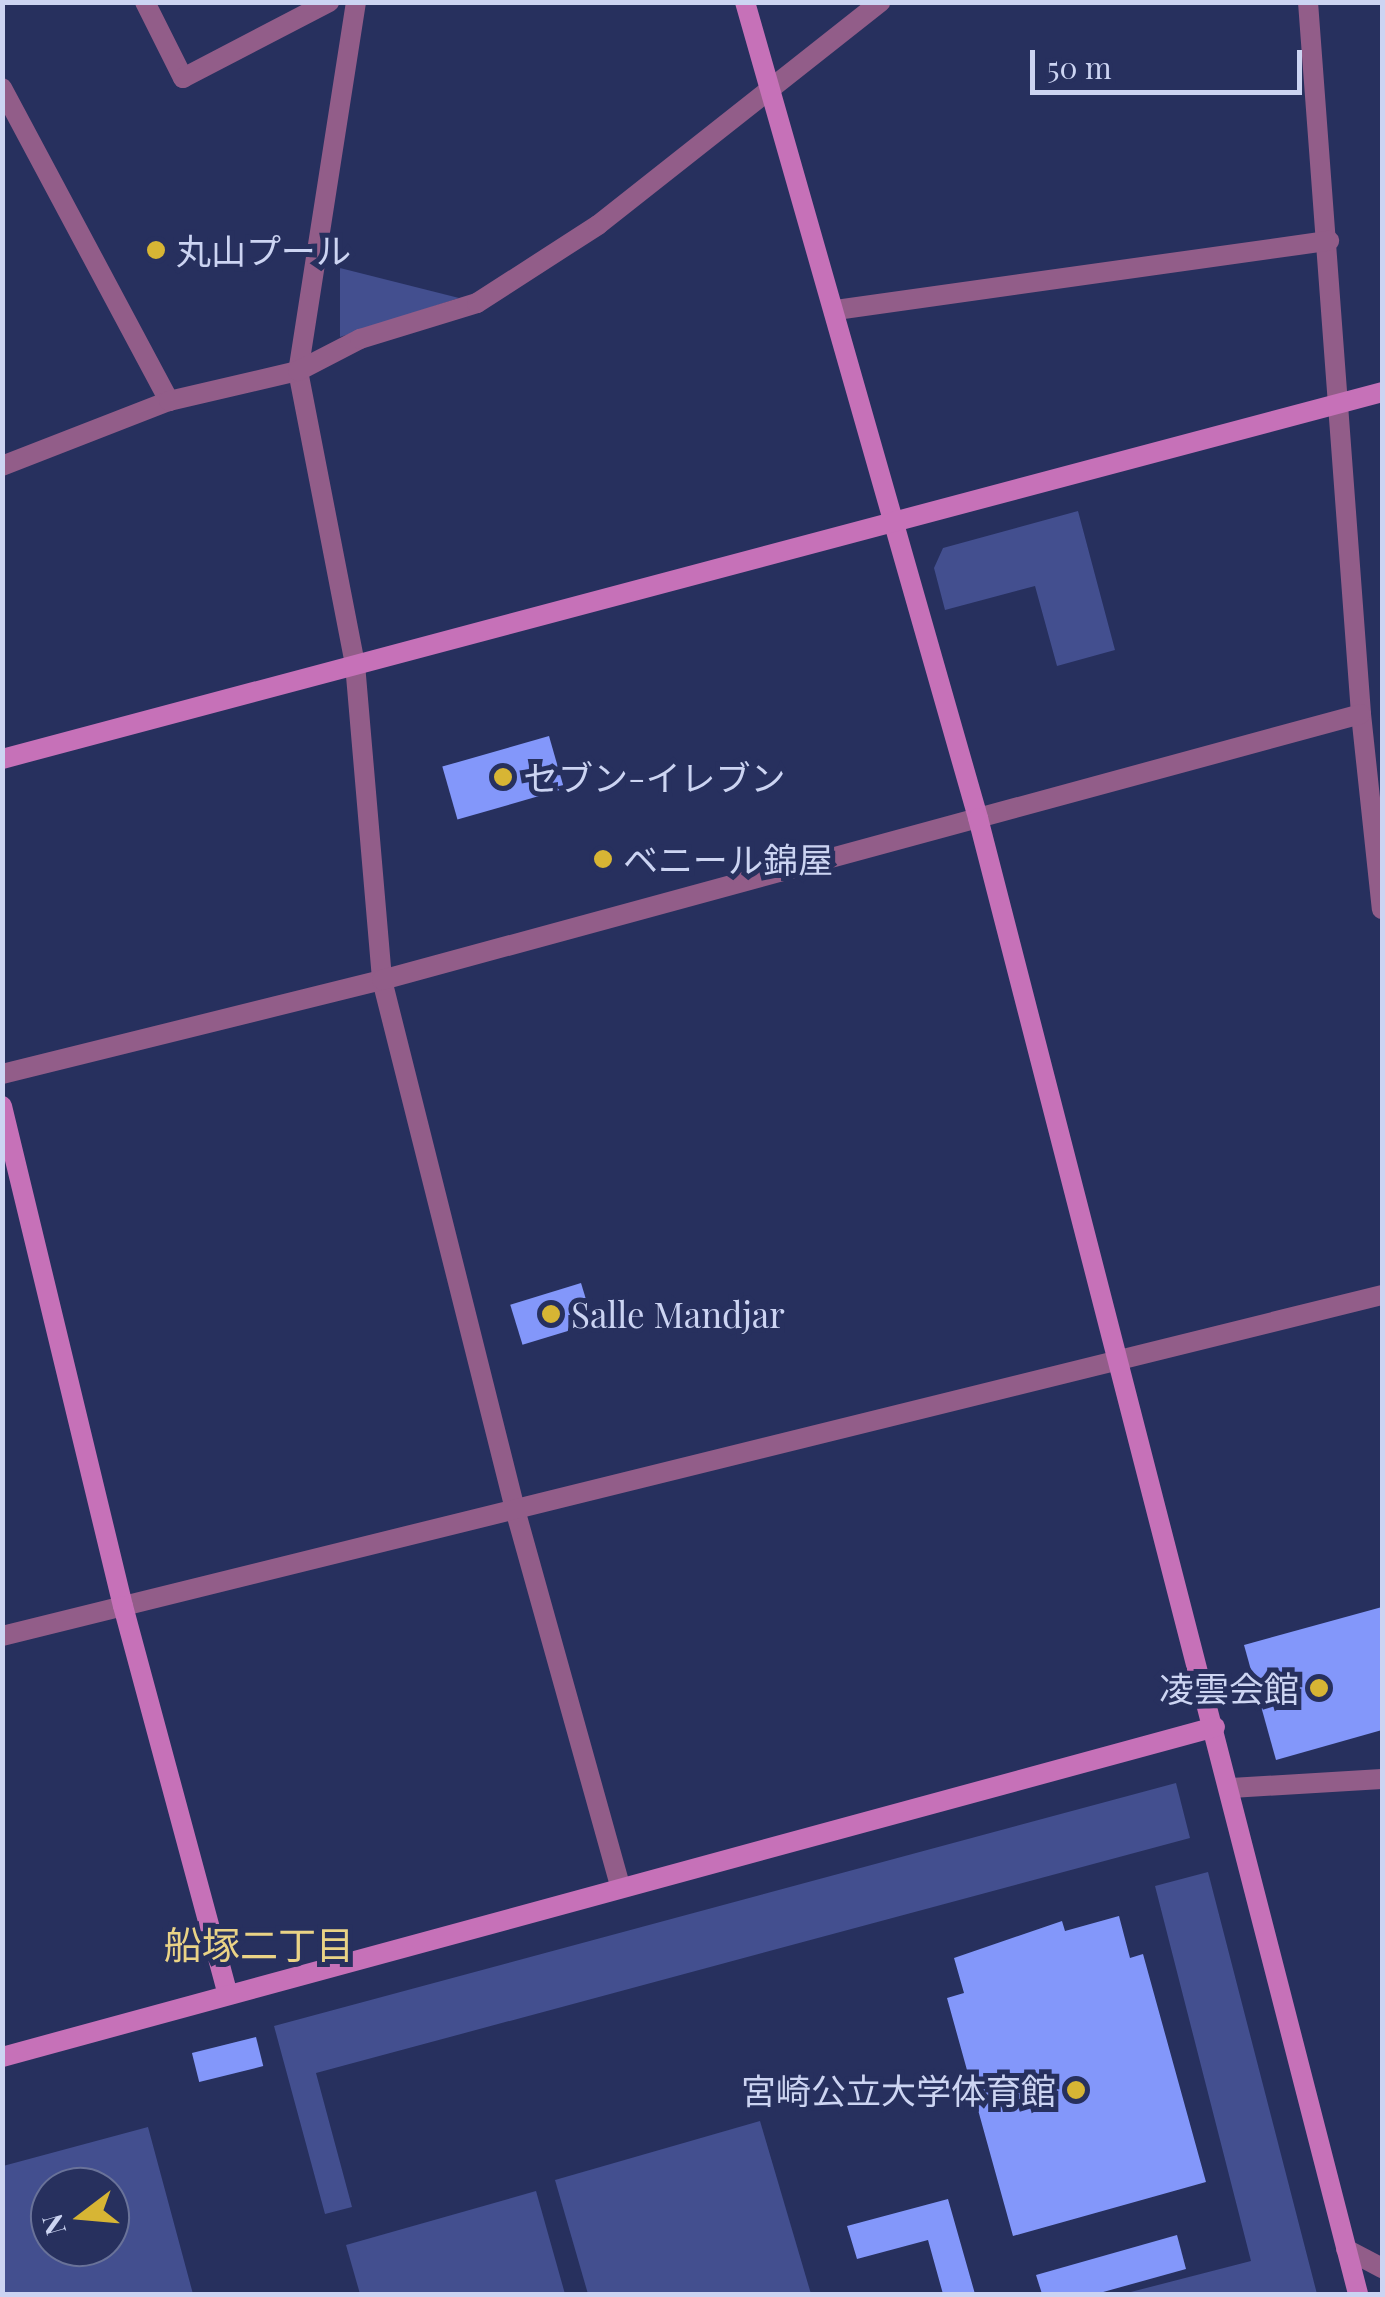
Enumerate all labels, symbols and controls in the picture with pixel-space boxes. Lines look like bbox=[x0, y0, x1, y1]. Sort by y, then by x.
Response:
scale bar bbox=[1035, 30, 1308, 92]
text: 50 m bbox=[1047, 47, 1112, 87]
place label: 丸山プール bbox=[176, 229, 351, 271]
marker: 丸山プール bbox=[145, 239, 167, 261]
place label: セブン-イレブン bbox=[523, 756, 785, 798]
marker: セブン-イレブン bbox=[492, 766, 514, 788]
place label: ベニール錦屋 bbox=[623, 838, 833, 880]
marker: ベニール錦屋 bbox=[592, 848, 614, 870]
place label: Salle Mandjar bbox=[571, 1293, 785, 1335]
marker: Salle Mandjar bbox=[540, 1303, 562, 1325]
place label: 凌雲会館 bbox=[1159, 1667, 1299, 1709]
marker: 凌雲会館 bbox=[1308, 1677, 1330, 1699]
district label: 船塚二丁目 bbox=[164, 1921, 354, 1967]
place label: 宮崎公立大学体育館 bbox=[741, 2069, 1056, 2111]
marker: 宮崎公立大学体育館 bbox=[1065, 2079, 1087, 2101]
north arrow bbox=[30, 2167, 130, 2267]
text: N bbox=[32, 2210, 73, 2240]

